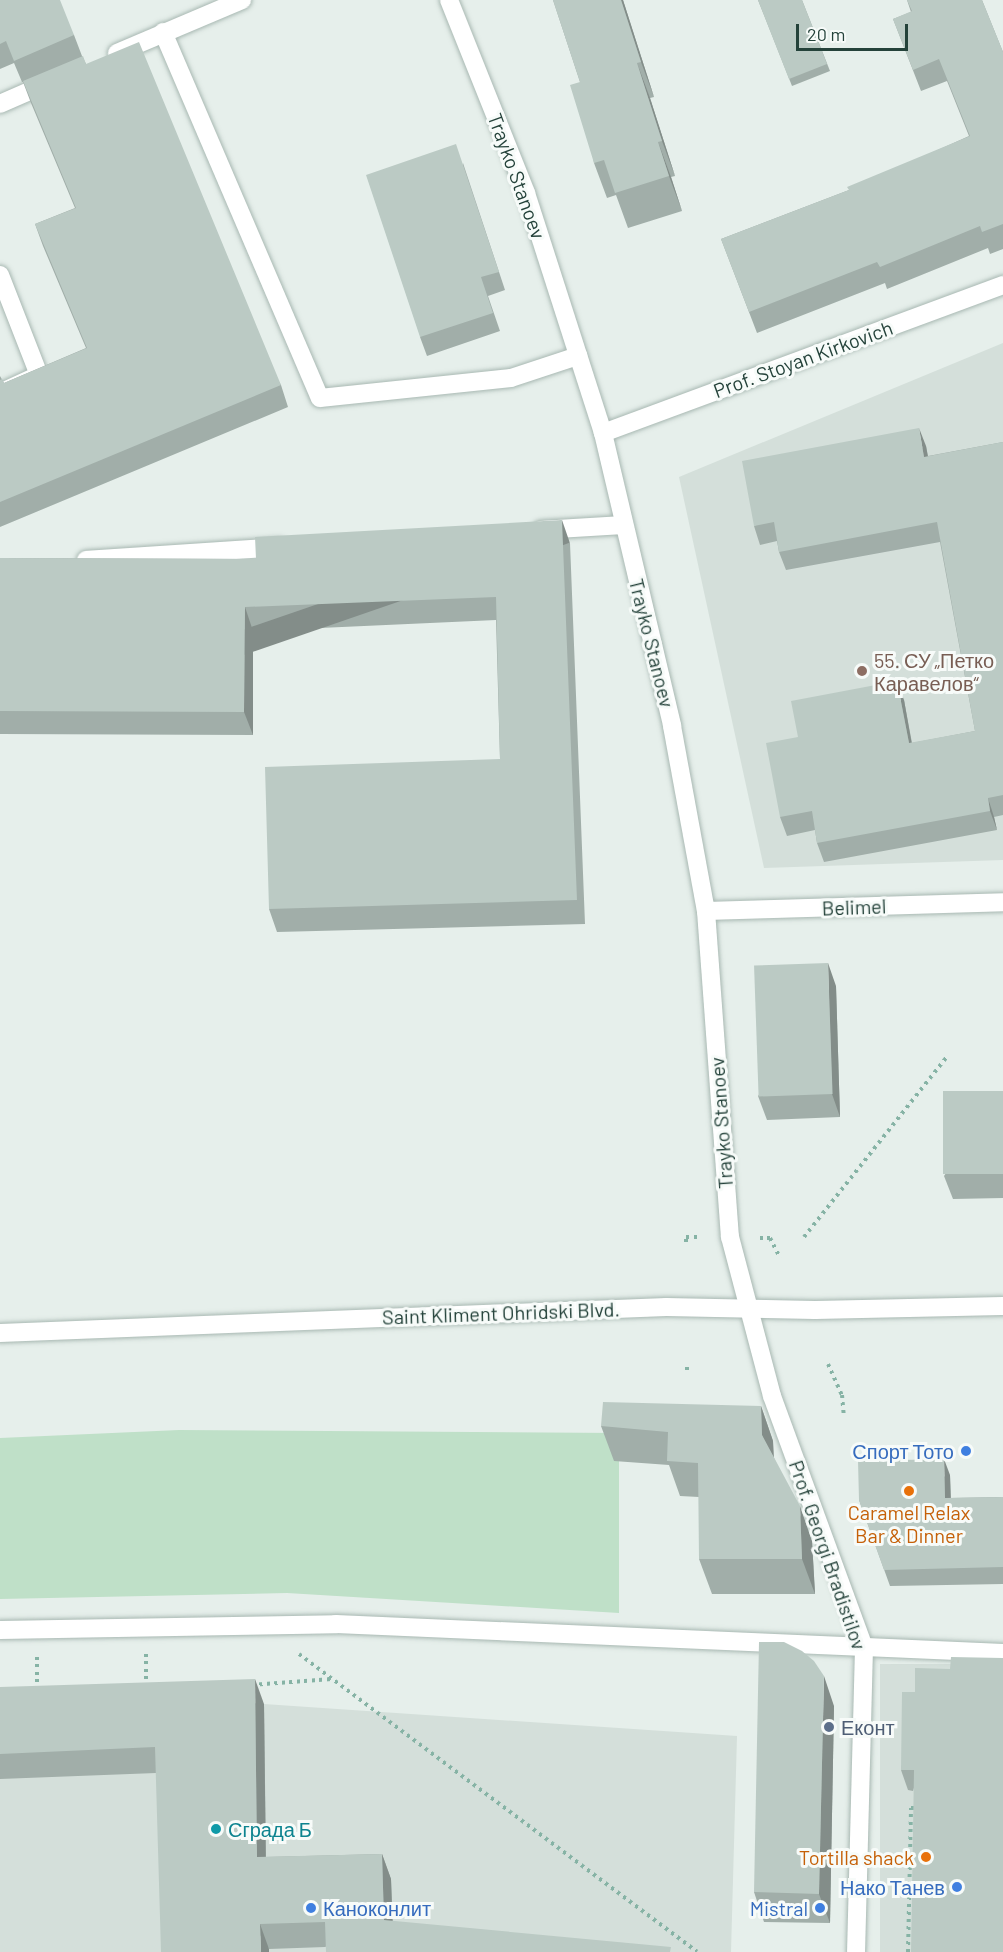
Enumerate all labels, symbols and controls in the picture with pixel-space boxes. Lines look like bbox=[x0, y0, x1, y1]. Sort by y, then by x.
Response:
scale bar bbox=[799, 12, 912, 50]
text: 20 m bbox=[807, 23, 845, 45]
street label: Trayko Stanoev bbox=[483, 110, 551, 242]
street label: Prof. Stoyan Kirkovich bbox=[710, 315, 896, 403]
street label: Trayko Stanoev bbox=[624, 576, 680, 710]
place label: 55. СУ „Петко Каравелов“ bbox=[874, 648, 994, 695]
marker: 55. СУ „Петко Каравелов“ bbox=[855, 664, 869, 678]
street label: Belimel bbox=[821, 894, 887, 920]
street label: Trayko Stanoev bbox=[704, 1056, 738, 1190]
street label: Saint Kliment Ohridski Blvd. bbox=[382, 1297, 620, 1329]
place label: Спорт Тото bbox=[852, 1439, 954, 1463]
marker: Спорт Тото bbox=[959, 1444, 973, 1458]
street label: Prof. Georgi Bradistilov bbox=[784, 1457, 872, 1653]
marker: Caramel Relax Bar & Dinner bbox=[902, 1484, 916, 1498]
place label: Caramel Relax Bar & Dinner bbox=[848, 1500, 970, 1547]
place label: Еконт bbox=[841, 1715, 895, 1739]
marker: Еконт bbox=[822, 1720, 836, 1734]
place label: Сграда Б bbox=[228, 1817, 312, 1841]
marker: Сграда Б bbox=[209, 1822, 223, 1836]
place label: Tortilla shack bbox=[799, 1845, 914, 1869]
marker: Tortilla shack bbox=[919, 1850, 933, 1864]
place label: Нако Танев bbox=[840, 1875, 945, 1899]
marker: Нако Танев bbox=[950, 1880, 964, 1894]
place label: Каноконлит bbox=[323, 1896, 431, 1920]
place label: Mistral bbox=[750, 1896, 808, 1920]
marker: Каноконлит bbox=[304, 1901, 318, 1915]
marker: Mistral bbox=[813, 1901, 827, 1915]

